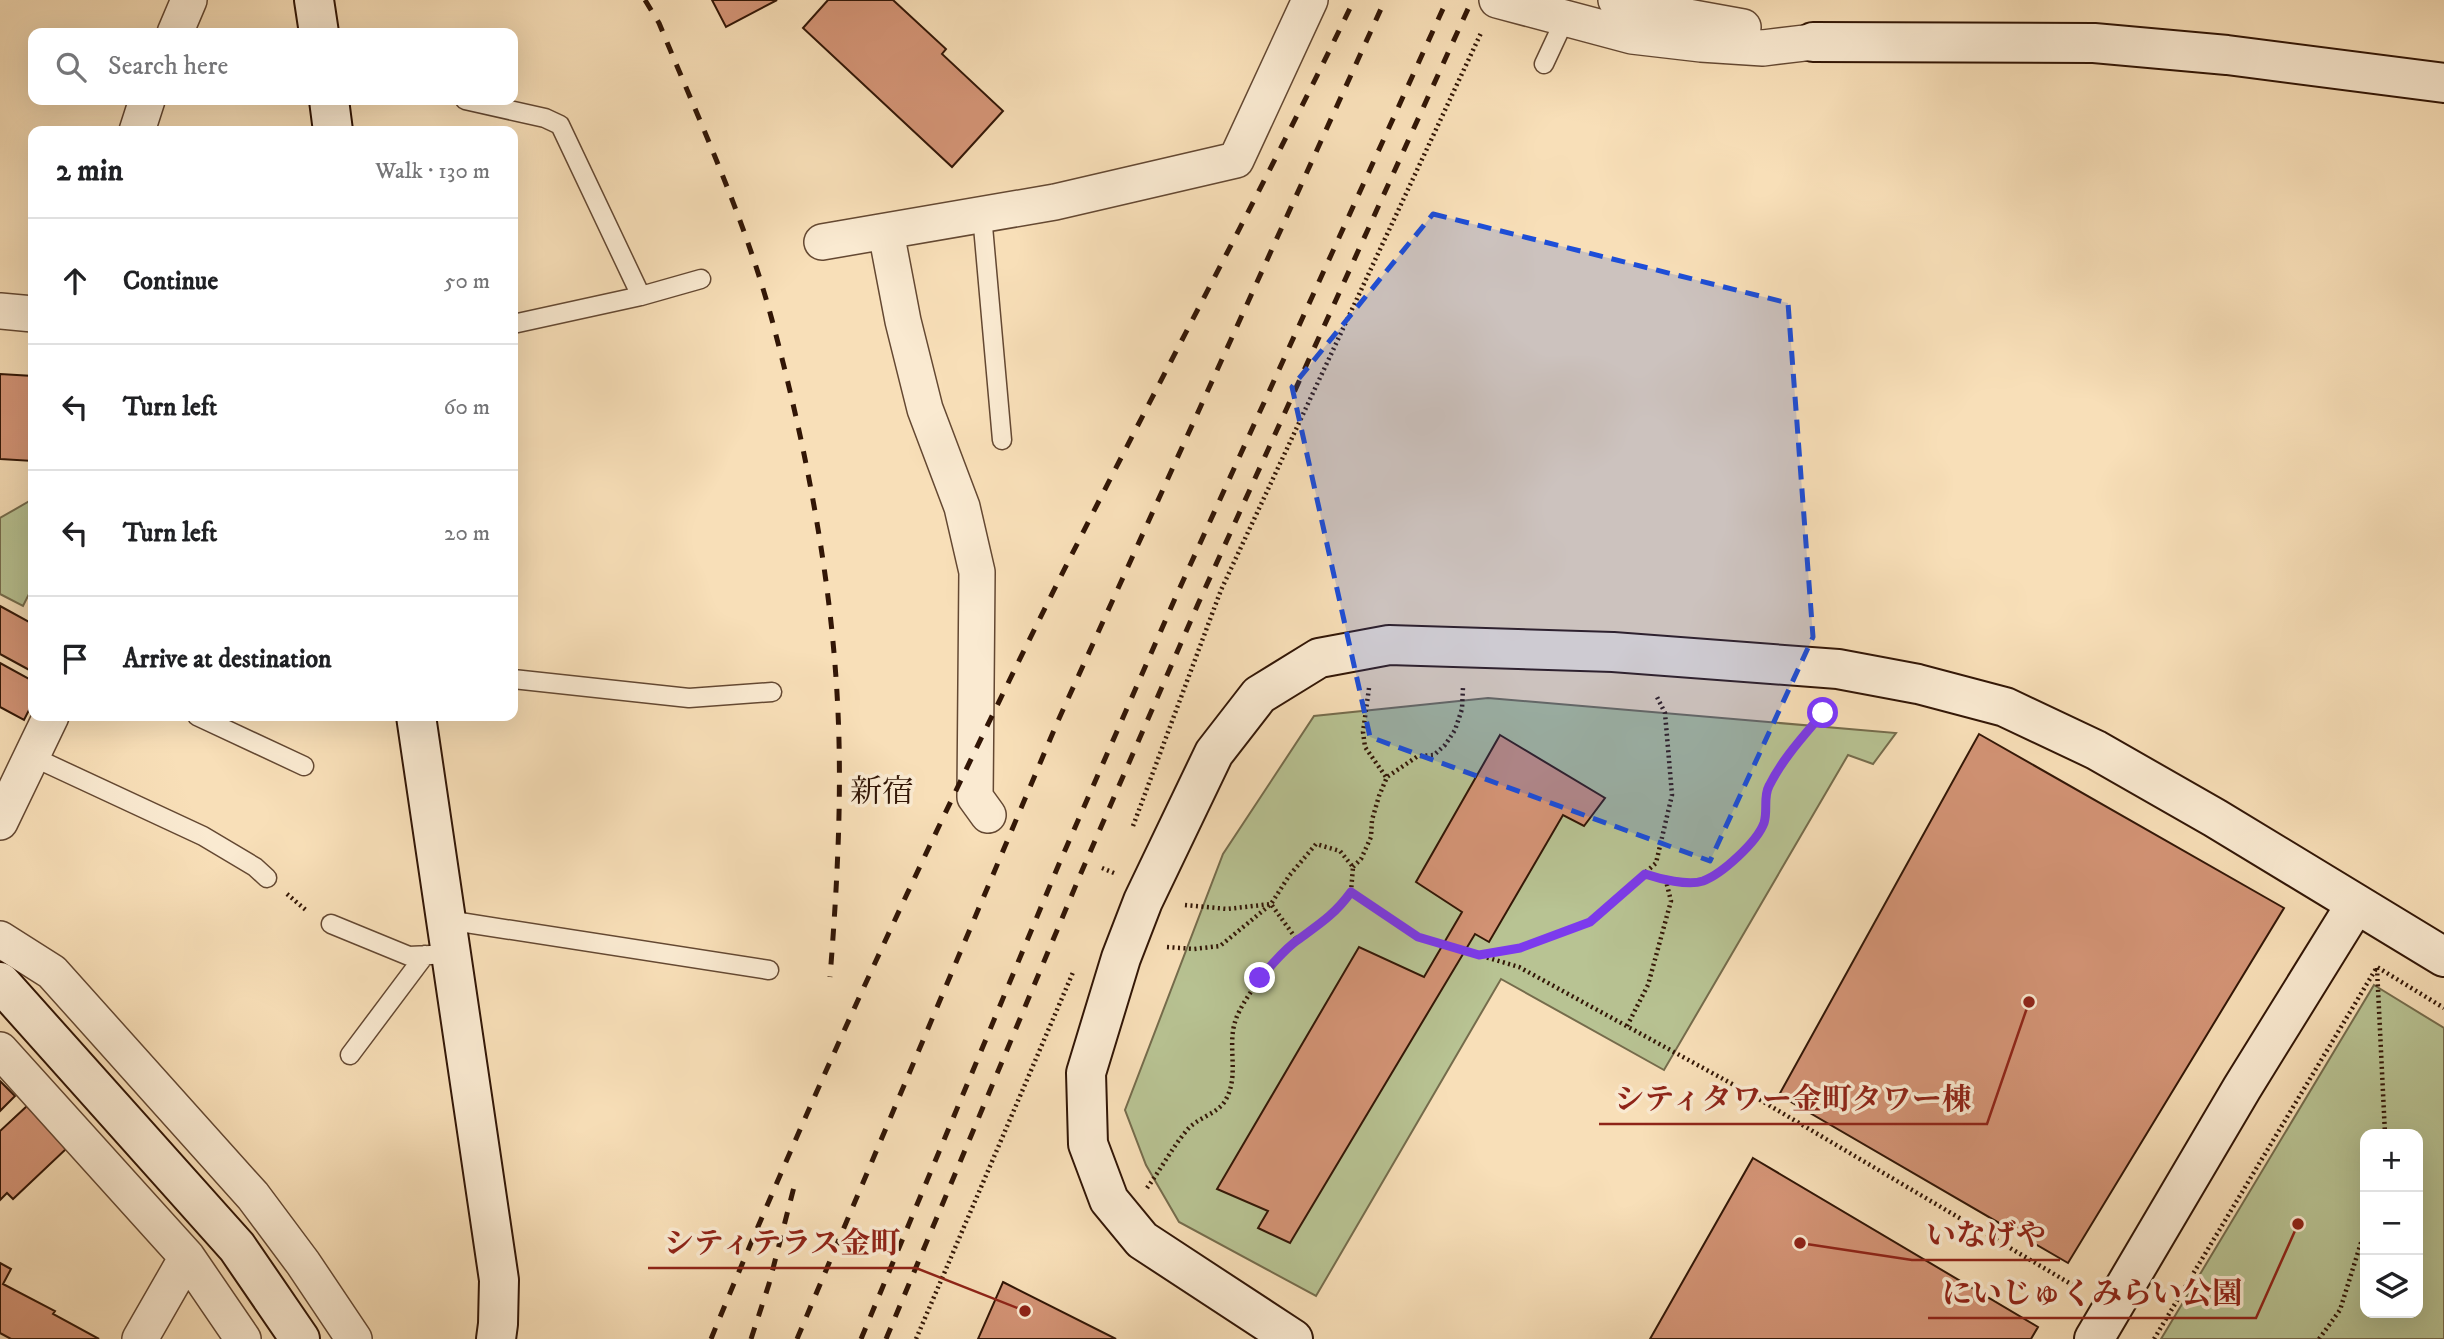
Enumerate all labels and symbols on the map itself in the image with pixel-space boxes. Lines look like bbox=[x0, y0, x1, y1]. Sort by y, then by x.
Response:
route start bbox=[1807, 697, 1838, 728]
district label: 新宿 bbox=[850, 773, 914, 813]
route end bbox=[1244, 962, 1275, 993]
callout: シティタワー金町タワー棟 bbox=[1599, 1073, 1987, 1124]
text: シティタワー金町タワー棟 bbox=[1614, 1082, 1972, 1119]
callout: いなげや bbox=[1912, 1209, 2060, 1260]
callout: シティテラス金町 bbox=[648, 1217, 916, 1268]
text: いなげや bbox=[1926, 1218, 2046, 1255]
text: シティテラス金町 bbox=[664, 1226, 900, 1263]
callout: にいじゅくみらい公園 bbox=[1928, 1267, 2256, 1318]
text: にいじゅくみらい公園 bbox=[1942, 1276, 2242, 1313]

